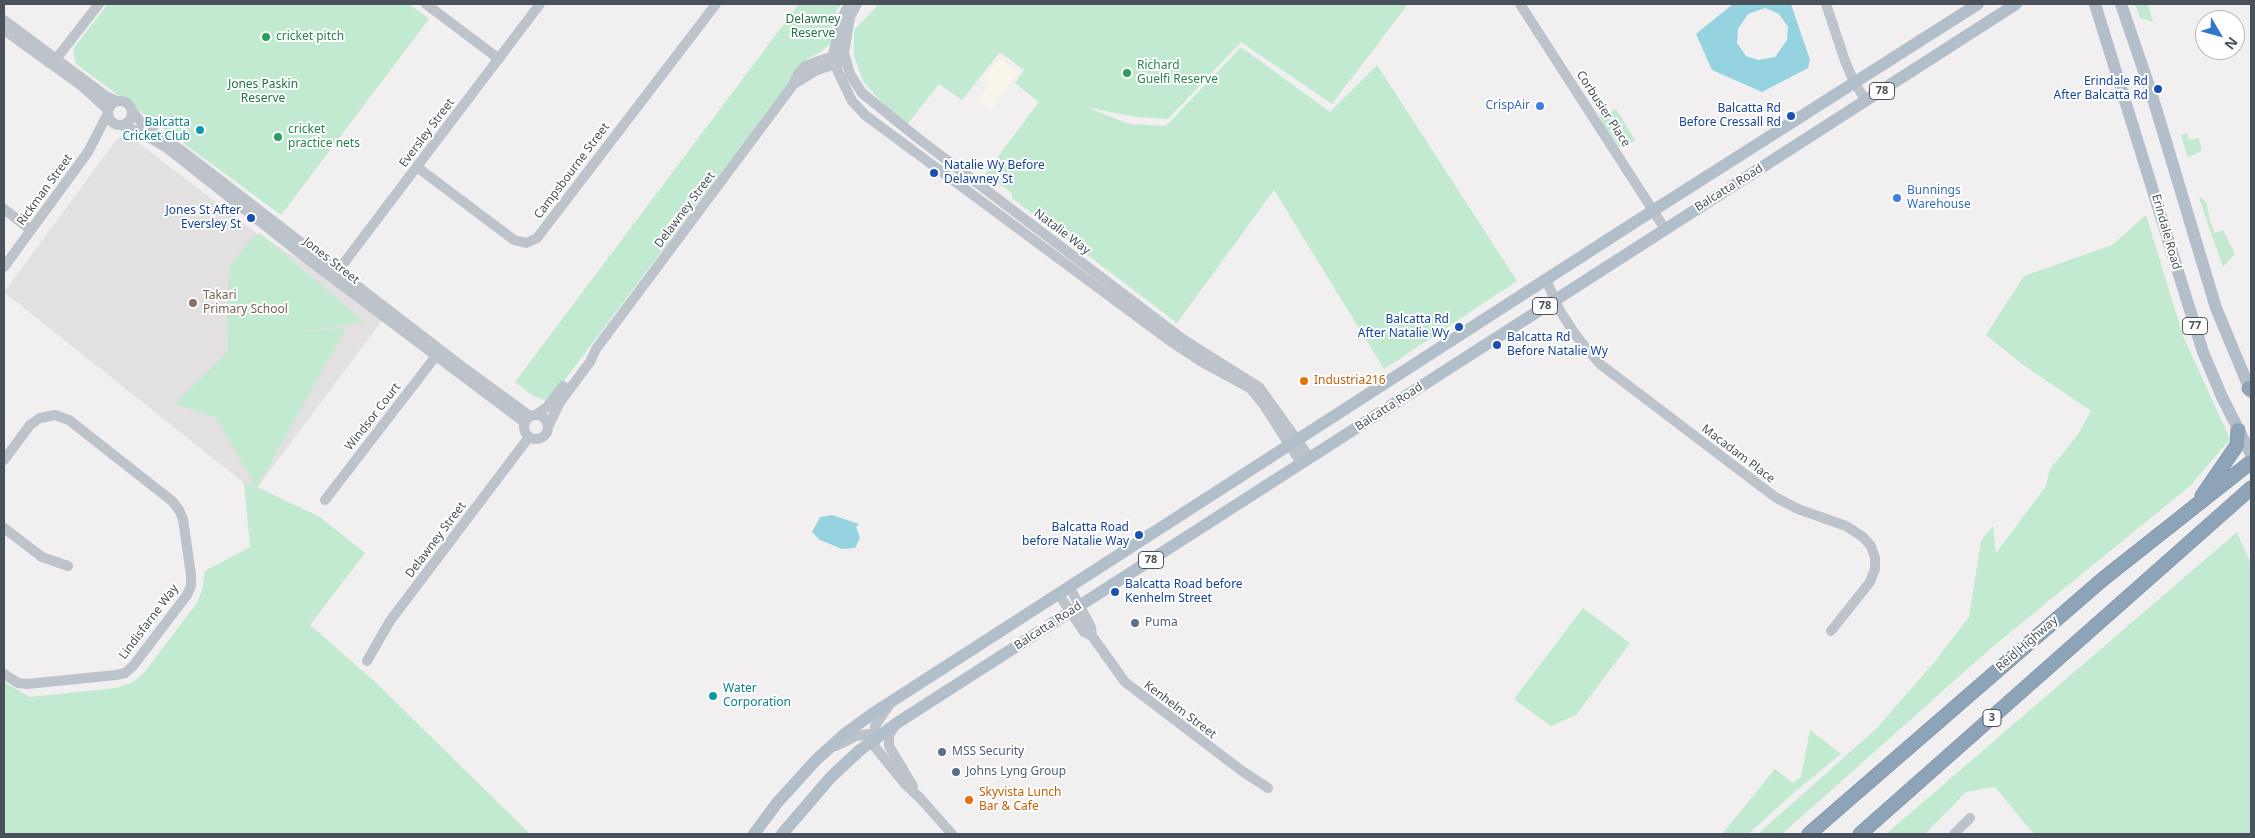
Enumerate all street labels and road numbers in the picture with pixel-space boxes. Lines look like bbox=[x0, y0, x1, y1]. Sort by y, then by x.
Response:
street label: Corbusier Place bbox=[1573, 68, 1633, 150]
road number: 78 bbox=[1870, 82, 1894, 100]
street label: Eversley Street bbox=[396, 96, 458, 170]
street label: Campsbourne Street bbox=[531, 120, 613, 222]
street label: Rickman Street bbox=[14, 151, 76, 229]
street label: Balcatta Road bbox=[1692, 161, 1766, 215]
street label: Delawney Street bbox=[652, 169, 718, 251]
street label: Erindale Road bbox=[2148, 192, 2184, 272]
street label: Natalie Way bbox=[1031, 206, 1093, 258]
street label: Jones Street bbox=[300, 235, 362, 287]
road number: 78 bbox=[1532, 298, 1558, 314]
road number: 77 bbox=[2182, 318, 2208, 334]
street label: Windsor Court bbox=[342, 380, 404, 454]
street label: Balcatta Road bbox=[1353, 380, 1425, 434]
street label: Macadam Place bbox=[1698, 422, 1778, 486]
street label: Delawney Street bbox=[403, 499, 469, 581]
road number: 78 bbox=[1138, 552, 1164, 568]
street label: Lindisfarne Way bbox=[116, 582, 182, 662]
street label: Balcatta Road bbox=[1012, 599, 1084, 653]
street label: Reid Highway bbox=[1993, 613, 2061, 675]
street label: Kenhelm Street bbox=[1141, 678, 1219, 742]
road number: 3 bbox=[1983, 710, 2001, 726]

